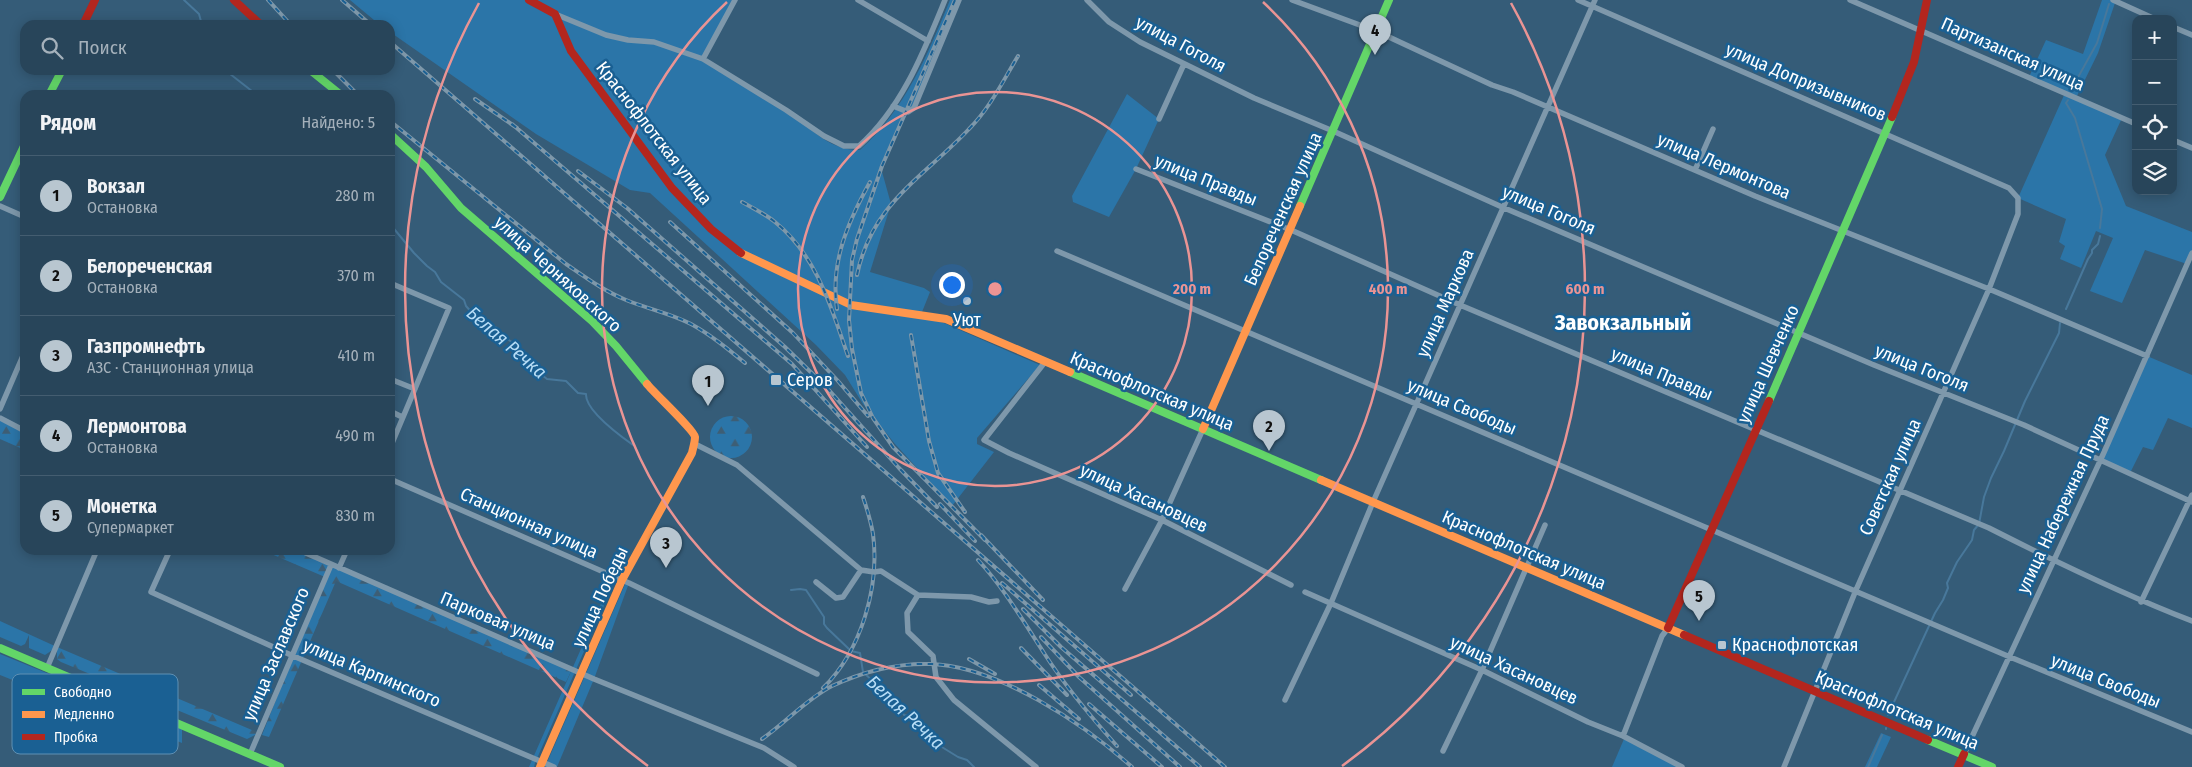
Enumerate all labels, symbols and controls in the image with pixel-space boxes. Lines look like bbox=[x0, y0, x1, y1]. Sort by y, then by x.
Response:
street label: улица Гоголя bbox=[1132, 11, 1230, 77]
street label: Партизанская улица bbox=[1938, 12, 2088, 96]
pin: 4 bbox=[1359, 14, 1391, 55]
map controls bbox=[2132, 15, 2177, 195]
button: + bbox=[2132, 15, 2177, 60]
search box bbox=[20, 20, 395, 75]
icon: search bbox=[38, 34, 66, 62]
text: Поиск bbox=[78, 36, 127, 59]
street label: улица Допризывников bbox=[1722, 38, 1890, 126]
street label: Краснофлотская улица bbox=[591, 57, 717, 209]
button: − bbox=[2132, 60, 2177, 105]
button: locate bbox=[2132, 105, 2177, 150]
text: Рядом bbox=[40, 110, 96, 136]
text: Найдено: 5 bbox=[301, 113, 375, 132]
street label: улица Лермонтова bbox=[1654, 128, 1794, 204]
street label: Белореченская улица bbox=[1239, 129, 1327, 289]
street label: улица Правды bbox=[1152, 150, 1260, 210]
button: layers bbox=[2132, 150, 2177, 195]
text: Вокзал bbox=[87, 175, 145, 198]
street label: улица Гоголя bbox=[1499, 180, 1599, 240]
text: 1 bbox=[53, 186, 59, 205]
text: 280 m bbox=[336, 186, 375, 205]
text: Остановка bbox=[87, 198, 158, 217]
street label: улица Черняховского bbox=[490, 211, 626, 337]
street label: улица Маркова bbox=[1411, 245, 1479, 360]
text: Белореченская bbox=[87, 255, 212, 278]
text: 2 bbox=[52, 266, 60, 285]
text: 370 m bbox=[337, 266, 375, 285]
your location bbox=[939, 272, 965, 298]
text: Остановка bbox=[87, 278, 158, 297]
centre of rings bbox=[986, 280, 1004, 298]
text: 200 m bbox=[1172, 280, 1211, 298]
text: 400 m bbox=[1369, 280, 1407, 298]
text: 600 m bbox=[1566, 280, 1604, 298]
marker: Уют bbox=[961, 295, 973, 307]
water label: Белая Речка bbox=[462, 301, 551, 383]
street label: улица Шевченко bbox=[1732, 302, 1804, 426]
place label: Уют bbox=[952, 309, 982, 331]
district label: Завокзальный bbox=[1554, 309, 1691, 336]
text: Газпромнефть bbox=[87, 335, 205, 358]
street label: улица Гоголя bbox=[1872, 339, 1972, 397]
street label: улица Правды bbox=[1608, 343, 1716, 405]
text: 3 bbox=[52, 346, 60, 365]
text: 410 m bbox=[337, 346, 375, 365]
street label: Краснофлотская улица bbox=[1067, 347, 1237, 436]
text: АЗС · Станционная улица bbox=[87, 358, 254, 377]
pin: 1 bbox=[692, 365, 724, 406]
place label: Серов bbox=[787, 369, 833, 391]
marker: Серов bbox=[769, 373, 783, 387]
street label: улица Свободы bbox=[1404, 374, 1520, 440]
pin: 2 bbox=[1253, 410, 1285, 451]
street label: улица Набережная Пруда bbox=[2012, 411, 2114, 597]
text: Лермонтова bbox=[87, 415, 187, 438]
street label: Советская улица bbox=[1854, 415, 1926, 539]
text: 4 bbox=[52, 426, 60, 445]
text: 490 m bbox=[335, 426, 375, 445]
text: Остановка bbox=[87, 438, 158, 457]
street label: улица Хасановцев bbox=[1077, 459, 1211, 537]
street label: Станционная улица bbox=[457, 483, 601, 563]
text: Монетка bbox=[87, 495, 157, 518]
text: 5 bbox=[52, 506, 60, 525]
text: 830 m bbox=[335, 506, 375, 525]
street label: Краснофлотская улица bbox=[1439, 506, 1609, 595]
text: Супермаркет bbox=[87, 518, 174, 537]
pin: 3 bbox=[650, 527, 682, 568]
street label: улица Победы bbox=[567, 543, 633, 651]
pin: 5 bbox=[1683, 580, 1715, 621]
street label: улица Заславского bbox=[238, 584, 314, 724]
street label: Парковая улица bbox=[437, 587, 559, 655]
street label: улица Хасановцев bbox=[1447, 631, 1581, 709]
street label: улица Карпинского bbox=[300, 634, 444, 712]
place label: Краснофлотская bbox=[1732, 634, 1858, 656]
marker: Краснофлотская bbox=[1716, 639, 1728, 651]
street label: улица Свободы bbox=[2048, 649, 2164, 713]
street label: Краснофлотская улица bbox=[1812, 666, 1982, 755]
water label: Белая Речка bbox=[862, 670, 950, 754]
legend bbox=[12, 674, 178, 754]
text: Свободно bbox=[54, 684, 112, 701]
text: Медленно bbox=[54, 706, 114, 723]
text: Пробка bbox=[54, 729, 98, 746]

